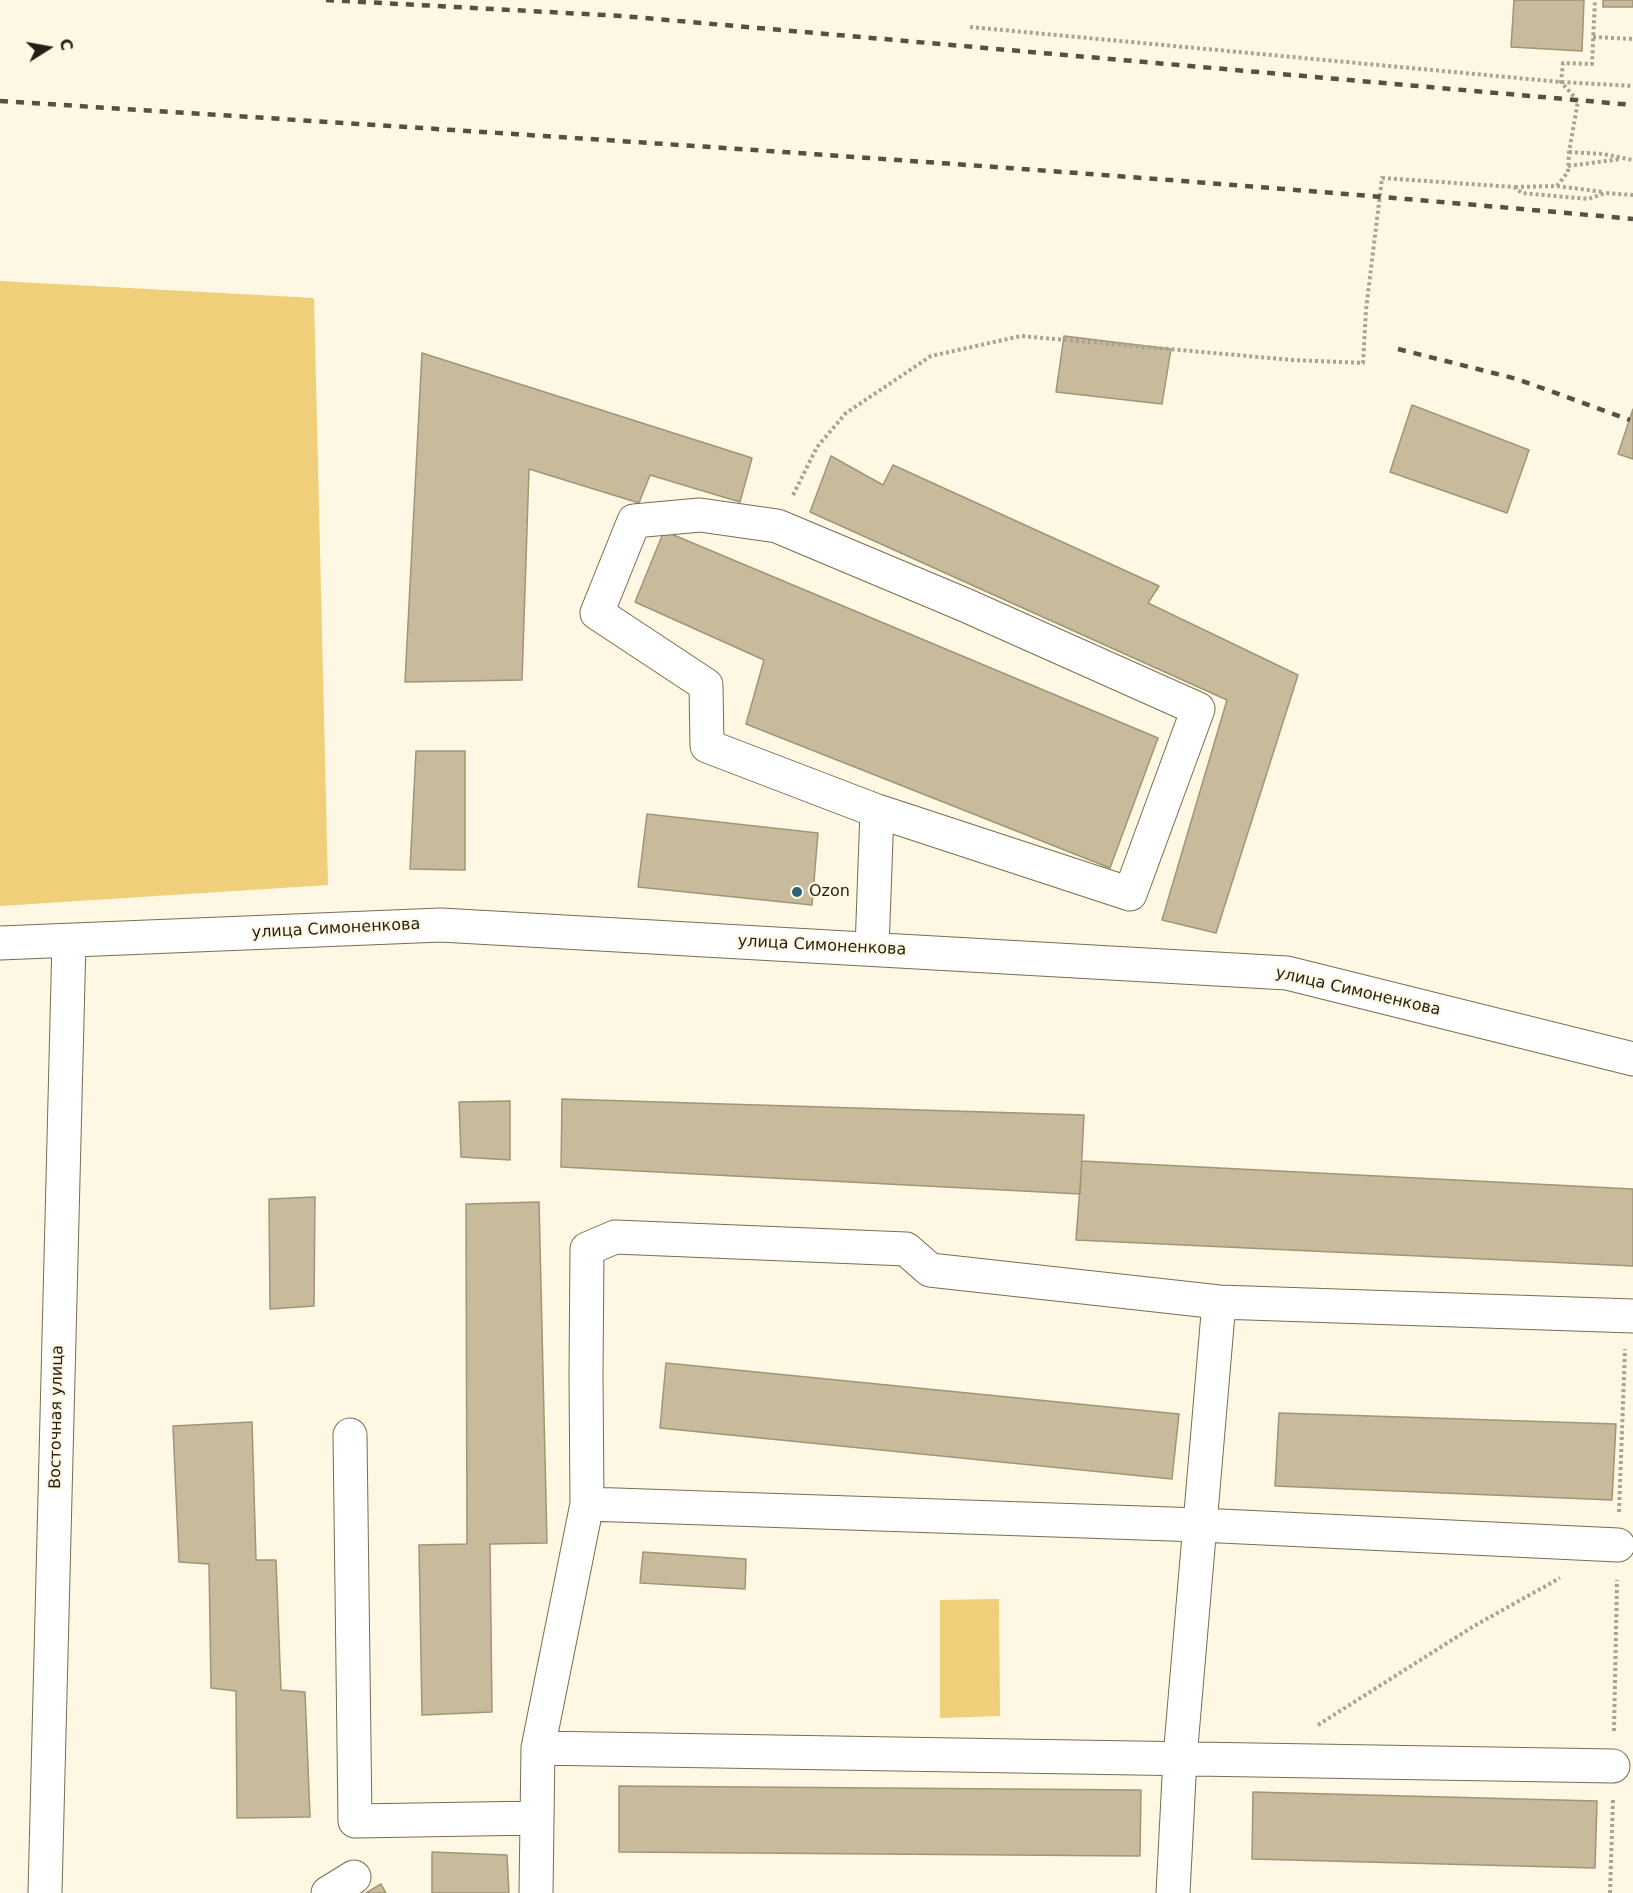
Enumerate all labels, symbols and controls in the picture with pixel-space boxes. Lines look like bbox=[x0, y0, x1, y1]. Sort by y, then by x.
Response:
north arrow bbox=[18, 18, 78, 78]
text: С bbox=[56, 37, 77, 52]
place label: Ozon bbox=[809, 882, 850, 902]
marker: Ozon bbox=[790, 885, 804, 899]
street label: улица Симоненкова bbox=[251, 915, 421, 943]
street label: улица Симоненкова bbox=[737, 932, 907, 960]
street label: улица Симоненкова bbox=[1274, 964, 1442, 1020]
street label: Восточная улица bbox=[46, 1345, 68, 1489]

